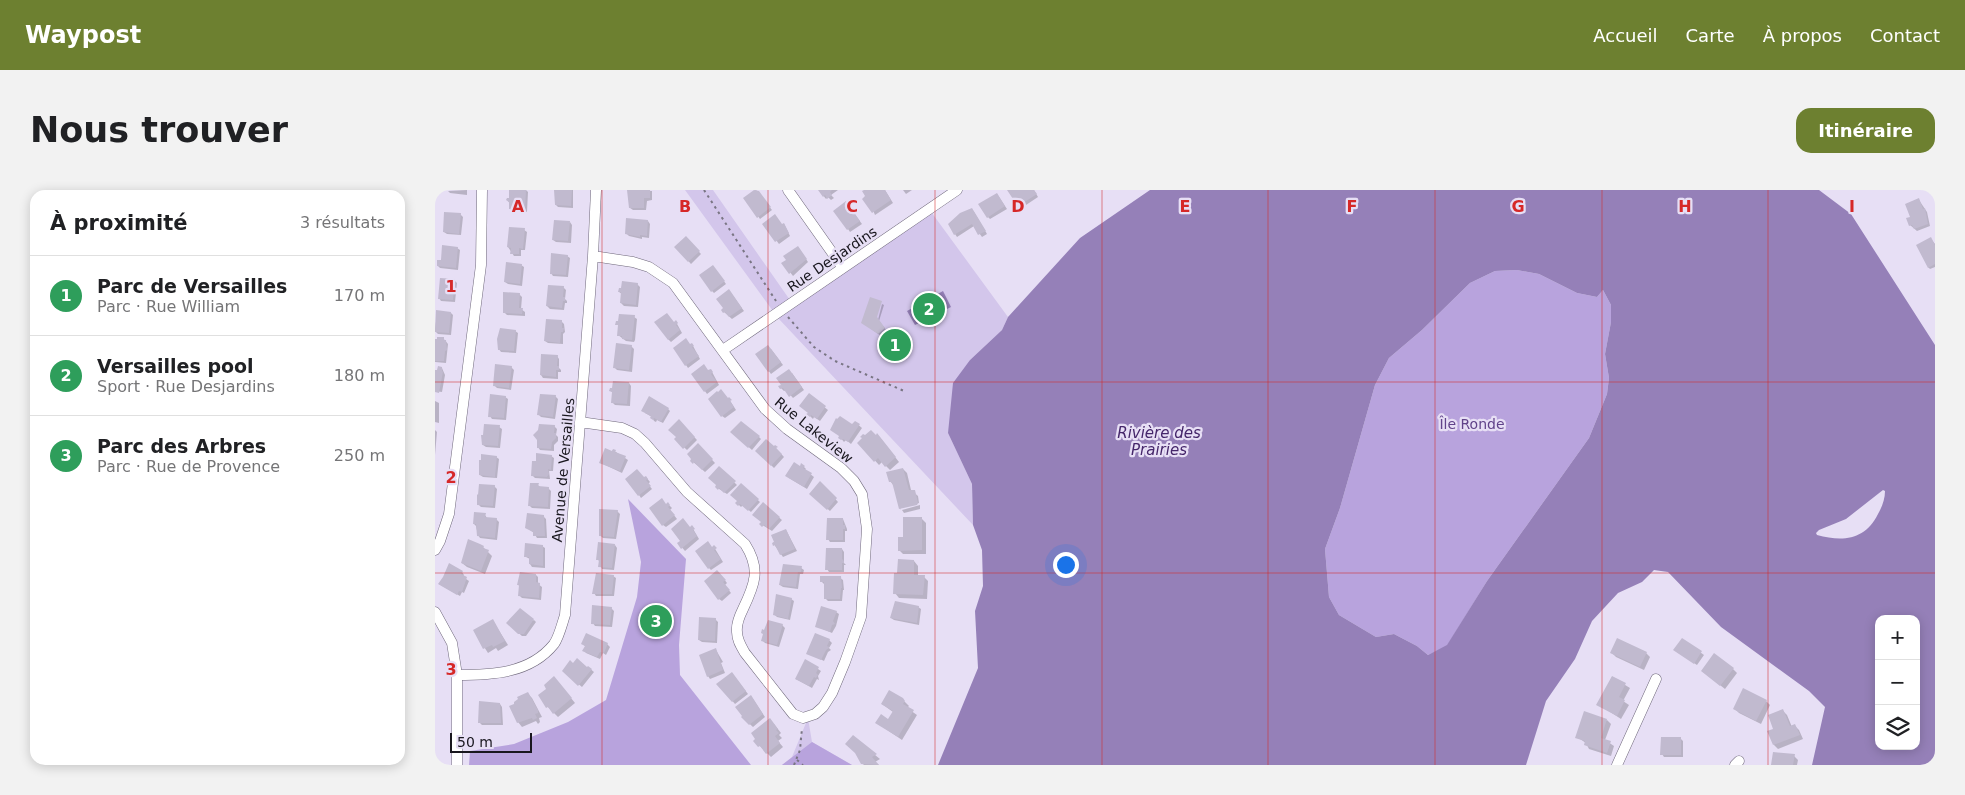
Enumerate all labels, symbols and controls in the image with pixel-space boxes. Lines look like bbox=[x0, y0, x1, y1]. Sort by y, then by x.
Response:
text: Waypost bbox=[25, 21, 141, 49]
text: Accueil bbox=[1593, 25, 1658, 46]
text: Carte bbox=[1686, 25, 1735, 46]
text: À propos bbox=[1763, 25, 1842, 46]
text: Contact bbox=[1870, 25, 1940, 46]
button: Itinéraire bbox=[1796, 108, 1935, 153]
text: Nous trouver bbox=[30, 110, 288, 150]
text: A bbox=[512, 197, 525, 216]
text: B bbox=[679, 197, 691, 216]
text: C bbox=[846, 197, 858, 216]
text: D bbox=[1011, 197, 1025, 216]
text: E bbox=[1180, 197, 1190, 216]
text: F bbox=[1347, 197, 1357, 216]
text: G bbox=[1511, 197, 1525, 216]
text: H bbox=[1678, 197, 1692, 216]
text: I bbox=[1849, 197, 1855, 216]
text: À proximité bbox=[50, 211, 187, 235]
text: 3 résultats bbox=[300, 213, 385, 232]
street label: Rue Desjardins bbox=[784, 223, 880, 295]
text: Parc de Versailles bbox=[97, 275, 287, 297]
text: 1 bbox=[445, 277, 457, 296]
text: 1 bbox=[60, 286, 72, 305]
text: 170 m bbox=[334, 286, 385, 305]
pin: 2 bbox=[913, 290, 945, 328]
text: Parc · Rue William bbox=[97, 297, 240, 316]
pin: 1 bbox=[879, 326, 911, 364]
text: Versailles pool bbox=[97, 355, 254, 377]
text: 2 bbox=[60, 366, 72, 385]
text: 180 m bbox=[334, 366, 385, 385]
text: Sport · Rue Desjardins bbox=[97, 377, 275, 396]
street label: Rue Lakeview bbox=[772, 394, 856, 466]
street label: Avenue de Versailles bbox=[549, 397, 577, 543]
park label: Île Ronde bbox=[1438, 415, 1505, 432]
water label: Rivière des Prairies bbox=[1117, 424, 1201, 459]
text: Parc des Arbres bbox=[97, 435, 266, 457]
text: 3 bbox=[60, 446, 72, 465]
text: 250 m bbox=[334, 446, 385, 465]
text: Parc · Rue de Provence bbox=[97, 457, 280, 476]
text: 2 bbox=[445, 468, 457, 487]
your location bbox=[1053, 552, 1079, 578]
pin: 3 bbox=[640, 602, 672, 640]
map controls bbox=[1875, 615, 1920, 750]
button: + bbox=[1875, 615, 1920, 660]
text: 3 bbox=[445, 660, 457, 679]
button: − bbox=[1875, 660, 1920, 705]
button: layers bbox=[1875, 705, 1920, 750]
scale bar bbox=[450, 730, 533, 753]
text: 50 m bbox=[457, 734, 493, 750]

